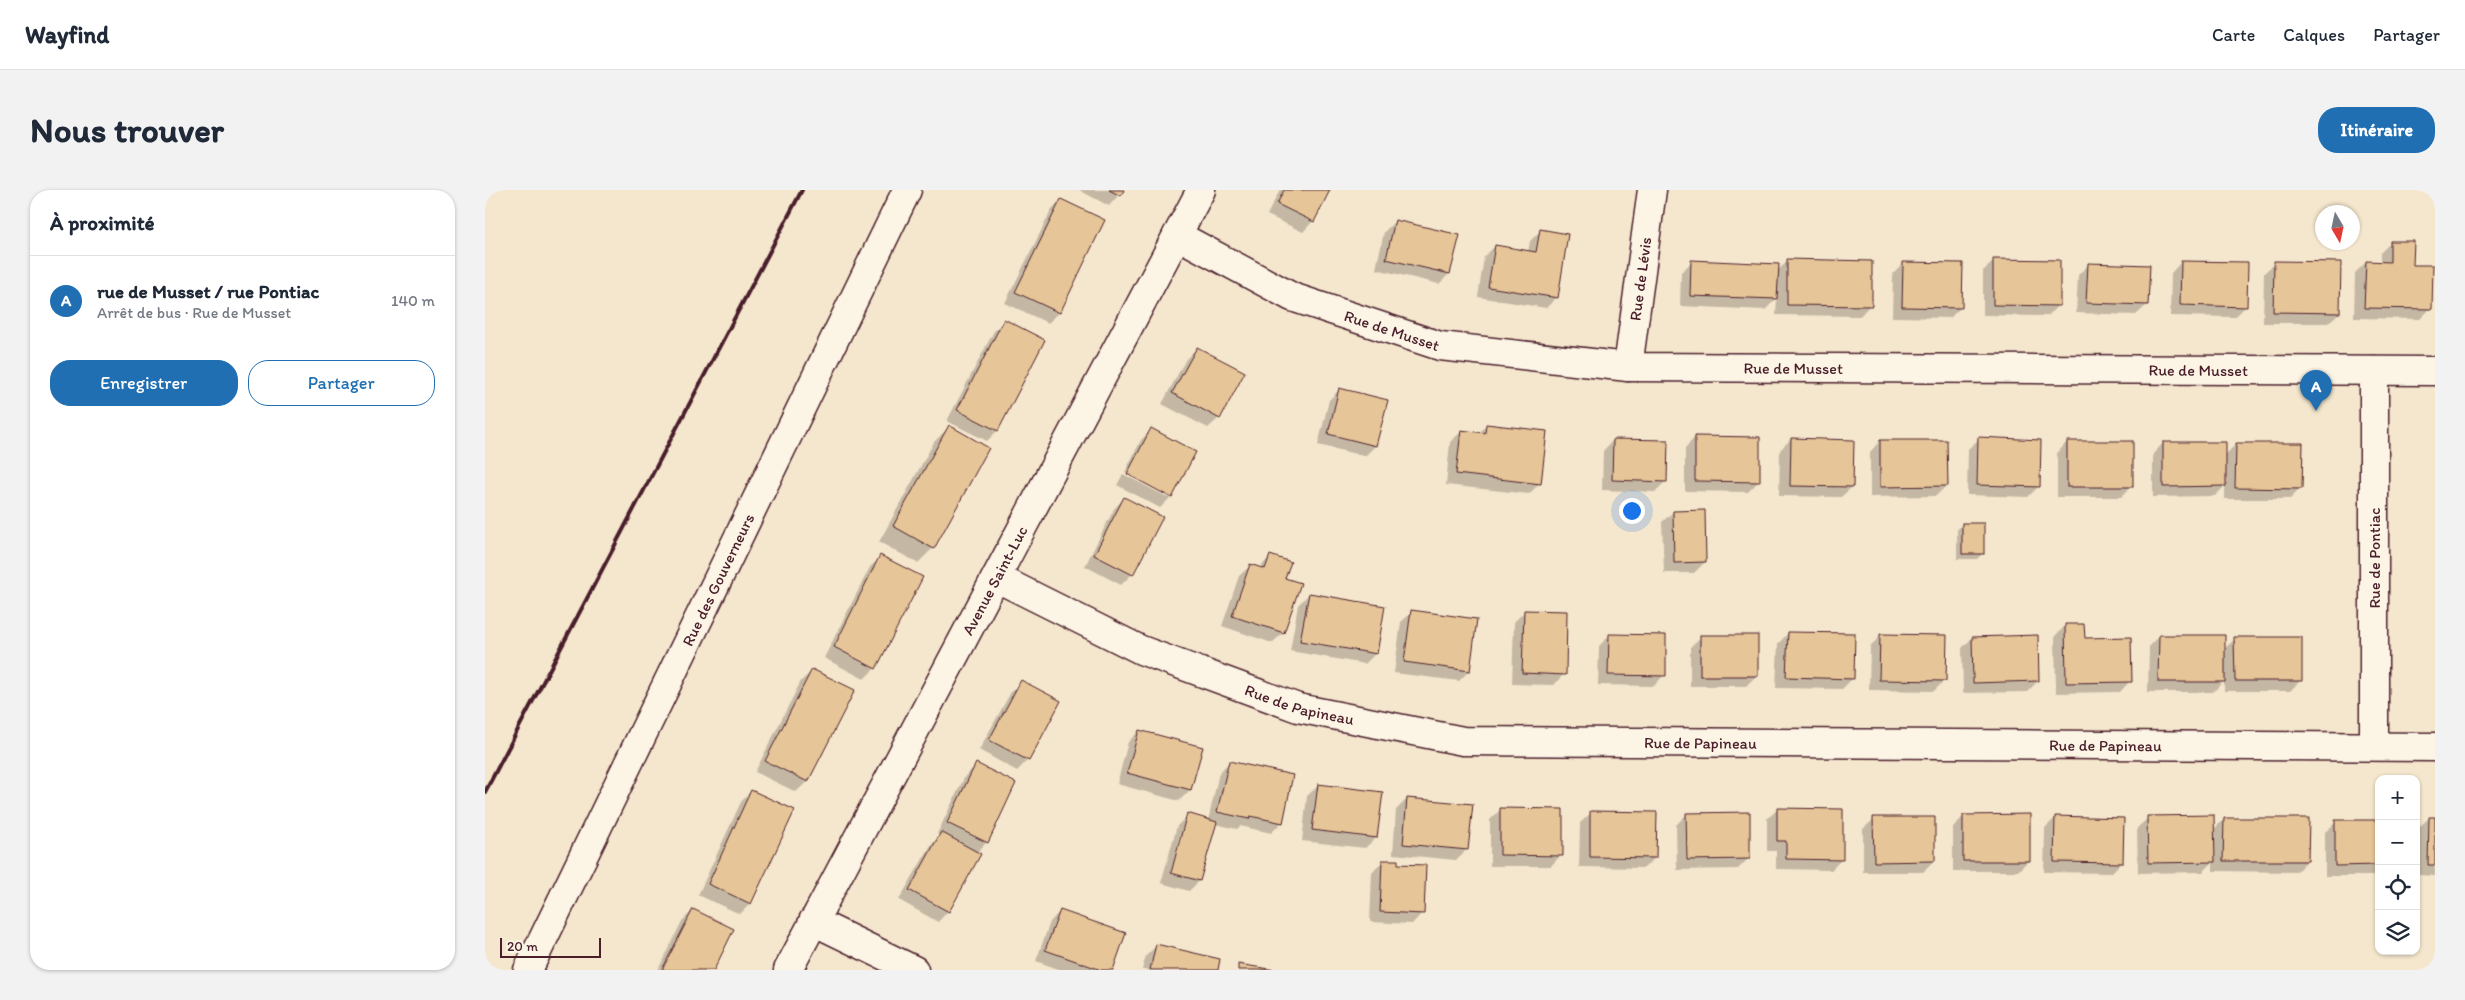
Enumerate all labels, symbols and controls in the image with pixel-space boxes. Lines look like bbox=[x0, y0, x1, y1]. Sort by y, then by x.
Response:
text: Wayfind bbox=[25, 20, 109, 49]
text: Carte bbox=[2212, 24, 2255, 46]
text: Calques bbox=[2283, 24, 2345, 46]
text: Partager bbox=[2373, 24, 2440, 46]
button: Itinéraire bbox=[2318, 107, 2435, 153]
text: Nous trouver bbox=[30, 109, 224, 151]
north arrow bbox=[2315, 205, 2360, 250]
text: À proximité bbox=[50, 210, 155, 235]
street label: Rue de Lévis bbox=[1625, 236, 1656, 322]
text: rue de Musset / rue Pontiac bbox=[97, 280, 319, 303]
text: A bbox=[61, 291, 71, 310]
text: 140 m bbox=[391, 291, 435, 310]
text: Arrêt de bus · Rue de Musset bbox=[97, 303, 291, 322]
street label: Rue de Musset bbox=[1342, 306, 1442, 355]
street label: Rue de Musset bbox=[1744, 359, 1843, 378]
button: Enregistrer bbox=[50, 360, 238, 406]
button: Partager bbox=[248, 360, 435, 406]
street label: Rue de Musset bbox=[2149, 361, 2248, 380]
pin: A bbox=[2300, 370, 2332, 411]
your location bbox=[1619, 498, 1645, 524]
street label: Rue de Pontiac bbox=[2365, 507, 2384, 609]
street label: Rue des Gouverneurs bbox=[678, 511, 758, 649]
street label: Avenue Saint-Luc bbox=[958, 523, 1032, 638]
street label: Rue de Papineau bbox=[1242, 680, 1356, 729]
street label: Rue de Papineau bbox=[1644, 733, 1757, 753]
street label: Rue de Papineau bbox=[2049, 736, 2162, 755]
map controls bbox=[2375, 775, 2420, 955]
button: + bbox=[2375, 775, 2420, 820]
button: − bbox=[2375, 820, 2420, 865]
button: locate bbox=[2375, 865, 2420, 910]
button: layers bbox=[2375, 910, 2420, 955]
scale bar bbox=[500, 935, 601, 958]
text: 20 m bbox=[507, 938, 538, 955]

